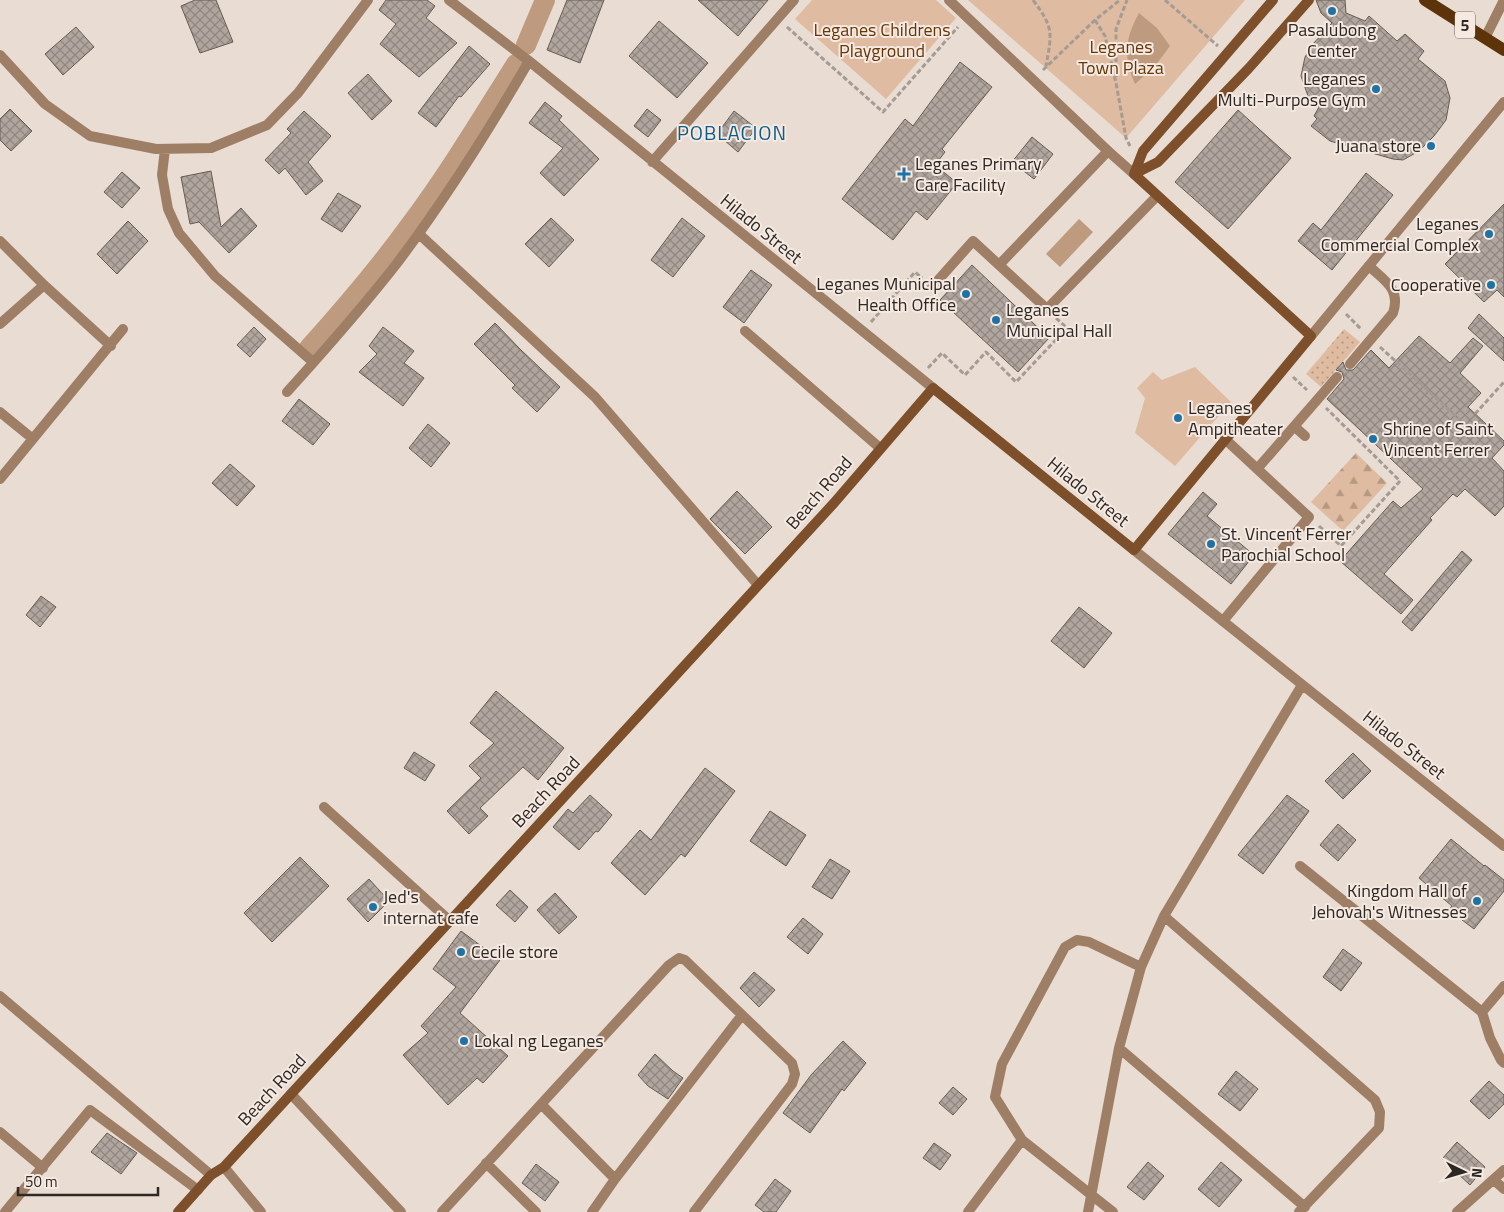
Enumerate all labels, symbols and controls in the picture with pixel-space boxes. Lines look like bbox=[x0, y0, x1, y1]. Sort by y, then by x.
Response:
marker: Pasalubong Center bbox=[1326, 5, 1338, 17]
road number: 5 bbox=[1455, 12, 1475, 38]
park label: Leganes Childrens Playground bbox=[813, 16, 951, 64]
place label: Pasalubong Center bbox=[1288, 16, 1376, 64]
park label: Leganes Town Plaza bbox=[1078, 33, 1164, 81]
place label: Leganes Multi-Purpose Gym bbox=[1217, 65, 1366, 113]
marker: Leganes Multi-Purpose Gym bbox=[1370, 83, 1382, 95]
district label: POBLACION bbox=[677, 117, 787, 148]
place label: Juana store bbox=[1335, 132, 1421, 159]
marker: Juana store bbox=[1425, 140, 1437, 152]
place label: Leganes Primary Care Facility bbox=[915, 150, 1042, 198]
marker: Leganes Primary Care Facility bbox=[897, 167, 911, 181]
street label: Hilado Street bbox=[714, 187, 809, 271]
place label: Leganes Commercial Complex bbox=[1321, 210, 1479, 258]
marker: Leganes Commercial Complex bbox=[1483, 228, 1495, 240]
place label: Leganes Municipal Health Office bbox=[816, 270, 956, 318]
place label: Cooperative bbox=[1391, 271, 1481, 298]
marker: Cooperative bbox=[1485, 279, 1497, 291]
marker: Leganes Municipal Health Office bbox=[960, 288, 972, 300]
place label: Leganes Municipal Hall bbox=[1006, 296, 1112, 344]
marker: Leganes Municipal Hall bbox=[990, 314, 1002, 326]
place label: Leganes Ampitheater bbox=[1188, 394, 1283, 442]
marker: Leganes Ampitheater bbox=[1172, 412, 1184, 424]
place label: Shrine of Saint Vincent Ferrer bbox=[1383, 415, 1494, 463]
marker: Shrine of Saint Vincent Ferrer bbox=[1367, 433, 1379, 445]
street label: Beach Road bbox=[779, 450, 858, 535]
street label: Hilado Street bbox=[1041, 450, 1136, 534]
place label: St. Vincent Ferrer Parochial School bbox=[1221, 520, 1351, 568]
marker: St. Vincent Ferrer Parochial School bbox=[1205, 538, 1217, 550]
street label: Hilado Street bbox=[1357, 704, 1452, 786]
street label: Beach Road bbox=[505, 750, 586, 834]
place label: Kingdom Hall of Jehovah's Witnesses bbox=[1312, 877, 1467, 925]
place label: Jed's internat cafe bbox=[383, 883, 479, 931]
marker: Kingdom Hall of Jehovah's Witnesses bbox=[1471, 895, 1483, 907]
marker: Jed's internat cafe bbox=[367, 901, 379, 913]
place label: Cecile store bbox=[471, 938, 558, 965]
marker: Cecile store bbox=[455, 946, 467, 958]
place label: Lokal ng Leganes bbox=[474, 1027, 604, 1054]
marker: Lokal ng Leganes bbox=[458, 1035, 470, 1047]
street label: Beach Road bbox=[231, 1048, 312, 1132]
north arrow bbox=[1439, 1147, 1489, 1197]
scale bar bbox=[18, 1164, 158, 1196]
text: N bbox=[1467, 1167, 1488, 1179]
text: 50 m bbox=[25, 1170, 58, 1193]

